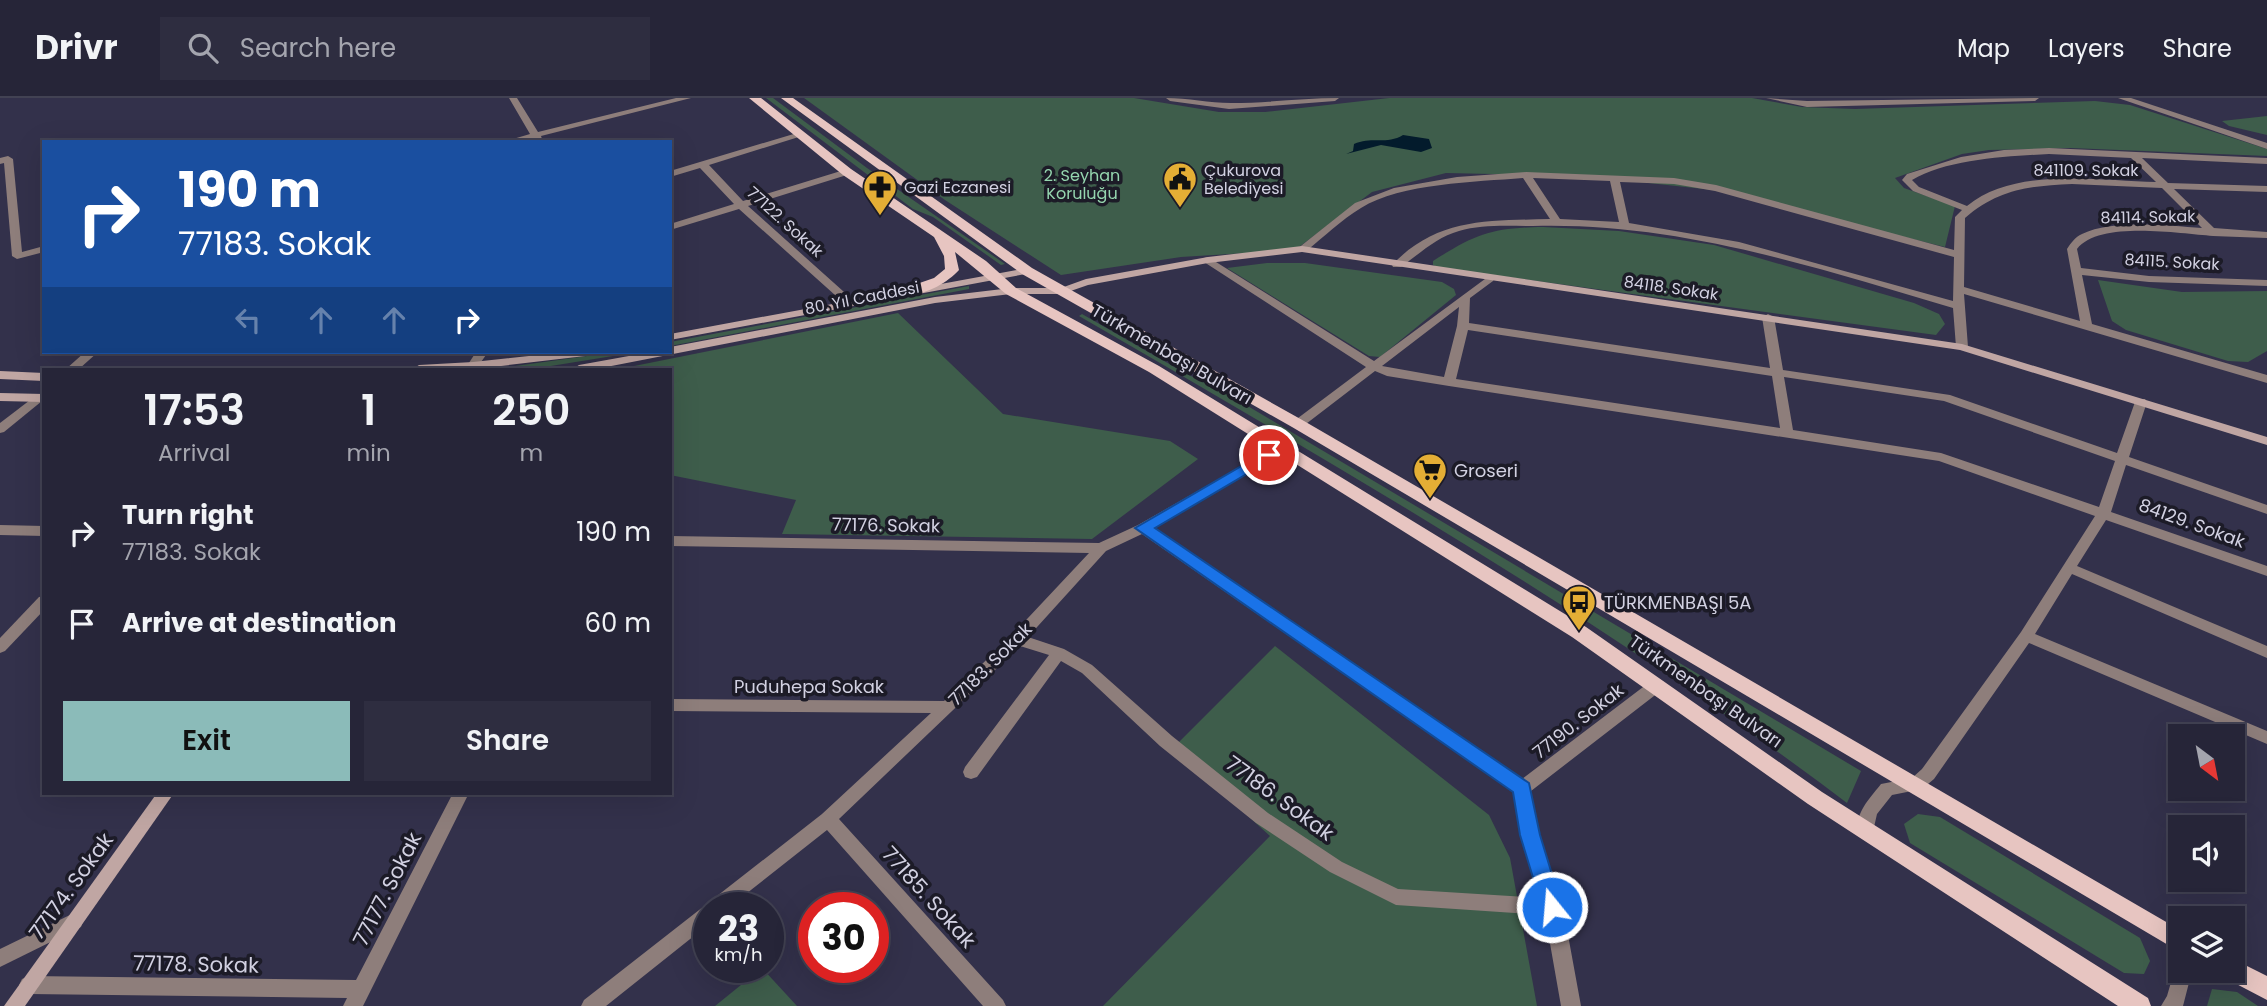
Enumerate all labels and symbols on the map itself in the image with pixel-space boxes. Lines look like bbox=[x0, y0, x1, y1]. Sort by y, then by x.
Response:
place label: Çukurova Belediyesi bbox=[1204, 159, 1284, 200]
street label: 841109. Sokak bbox=[2033, 159, 2139, 182]
public building icon: Çukurova Belediyesi bbox=[1161, 160, 1199, 209]
park label: 2. Seyhan Koruluğu bbox=[1044, 164, 1120, 205]
pharmacy icon: Gazi Eczanesi bbox=[861, 168, 899, 217]
place label: Gazi Eczanesi bbox=[904, 176, 1011, 199]
street label: 77122. Sokak bbox=[742, 181, 829, 263]
street label: 84114. Sokak bbox=[2100, 205, 2196, 229]
street label: 84115. Sokak bbox=[2124, 248, 2221, 276]
street label: 84118. Sokak bbox=[1622, 270, 1720, 306]
street label: 80. Yıl Caddesi bbox=[803, 276, 921, 320]
street label: Türkmenbaşı Bulvarı bbox=[1087, 298, 1257, 410]
pin bbox=[1239, 425, 1299, 485]
supermarket icon: Groseri bbox=[1411, 451, 1449, 500]
place label: Groseri bbox=[1454, 458, 1518, 483]
street label: 84129. Sokak bbox=[2135, 492, 2249, 554]
street label: 77176. Sokak bbox=[832, 512, 941, 538]
bus stop icon: TÜRKMENBAŞI 5A bbox=[1560, 583, 1598, 632]
place label: TÜRKMENBAŞI 5A bbox=[1604, 590, 1751, 615]
street label: 77183. Sokak bbox=[943, 616, 1038, 711]
street label: Türkmenbaşı Bulvarı bbox=[1624, 629, 1788, 753]
street label: Puduhepa Sokak bbox=[734, 674, 885, 699]
street label: 77190. Sokak bbox=[1527, 677, 1629, 765]
north arrow bbox=[2168, 724, 2245, 802]
street label: 77186. Sokak bbox=[1220, 749, 1340, 847]
street label: 77174. Sokak bbox=[22, 826, 120, 945]
street label: 77177. Sokak bbox=[346, 827, 428, 951]
street label: 77185. Sokak bbox=[875, 840, 983, 954]
position arrow bbox=[1515, 870, 1589, 944]
speed limit sign: 30 bbox=[798, 892, 889, 983]
street label: 77178. Sokak bbox=[133, 948, 259, 980]

